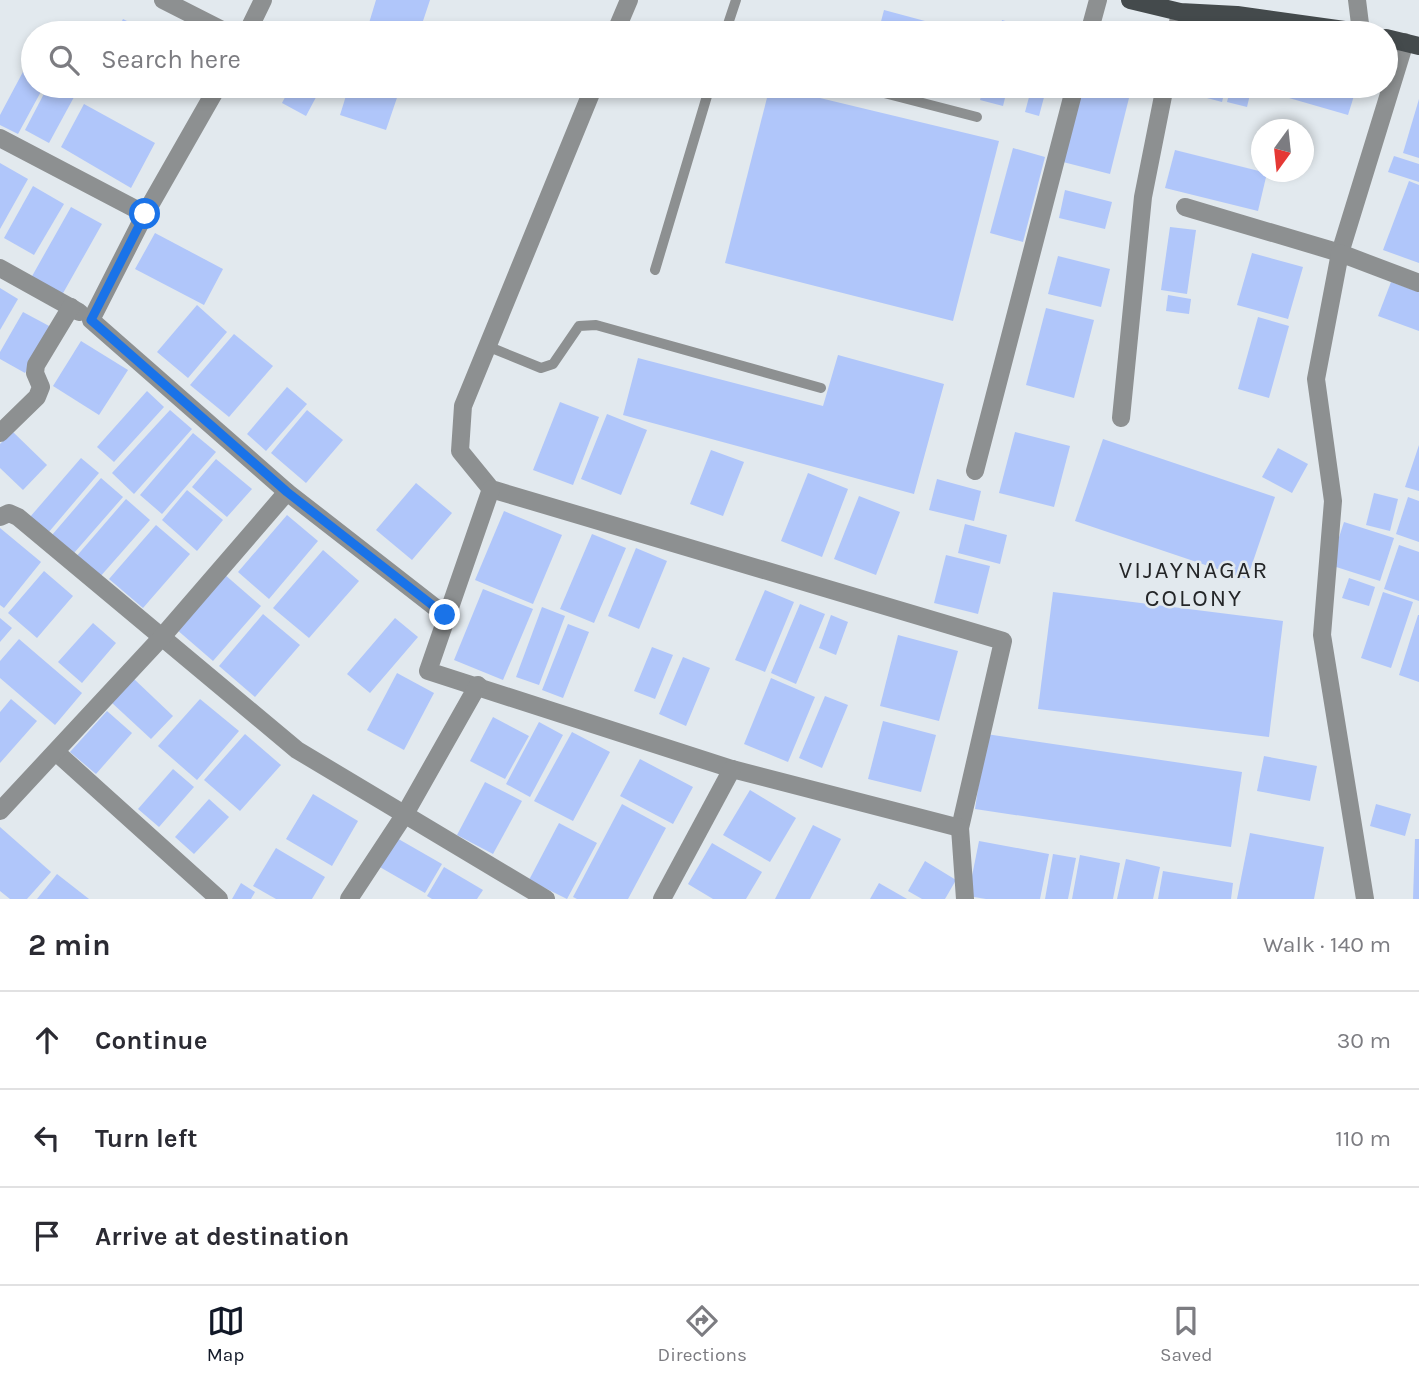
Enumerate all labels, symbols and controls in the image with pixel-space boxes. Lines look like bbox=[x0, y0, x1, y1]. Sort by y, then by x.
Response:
search box bbox=[21, 21, 1398, 98]
icon: search bbox=[45, 41, 83, 79]
text: Search here bbox=[101, 44, 241, 75]
north arrow bbox=[1251, 119, 1314, 182]
route start bbox=[129, 198, 160, 229]
district label: VIJAYNAGAR COLONY bbox=[1119, 556, 1269, 612]
route end bbox=[429, 599, 460, 630]
text: 2 min bbox=[28, 927, 111, 963]
text: Walk · 140 m bbox=[1263, 931, 1391, 958]
icon: ahead bbox=[28, 1021, 66, 1059]
text: Continue bbox=[95, 1025, 207, 1056]
text: 30 m bbox=[1337, 1027, 1391, 1054]
icon: left bbox=[28, 1119, 66, 1157]
text: Turn left bbox=[95, 1123, 197, 1154]
text: 110 m bbox=[1335, 1125, 1391, 1152]
icon: arrive bbox=[28, 1217, 66, 1255]
text: Arrive at destination bbox=[95, 1221, 349, 1252]
tab: Map bbox=[207, 1302, 245, 1366]
tab: Directions bbox=[658, 1302, 747, 1366]
tab: Saved bbox=[1160, 1302, 1212, 1366]

